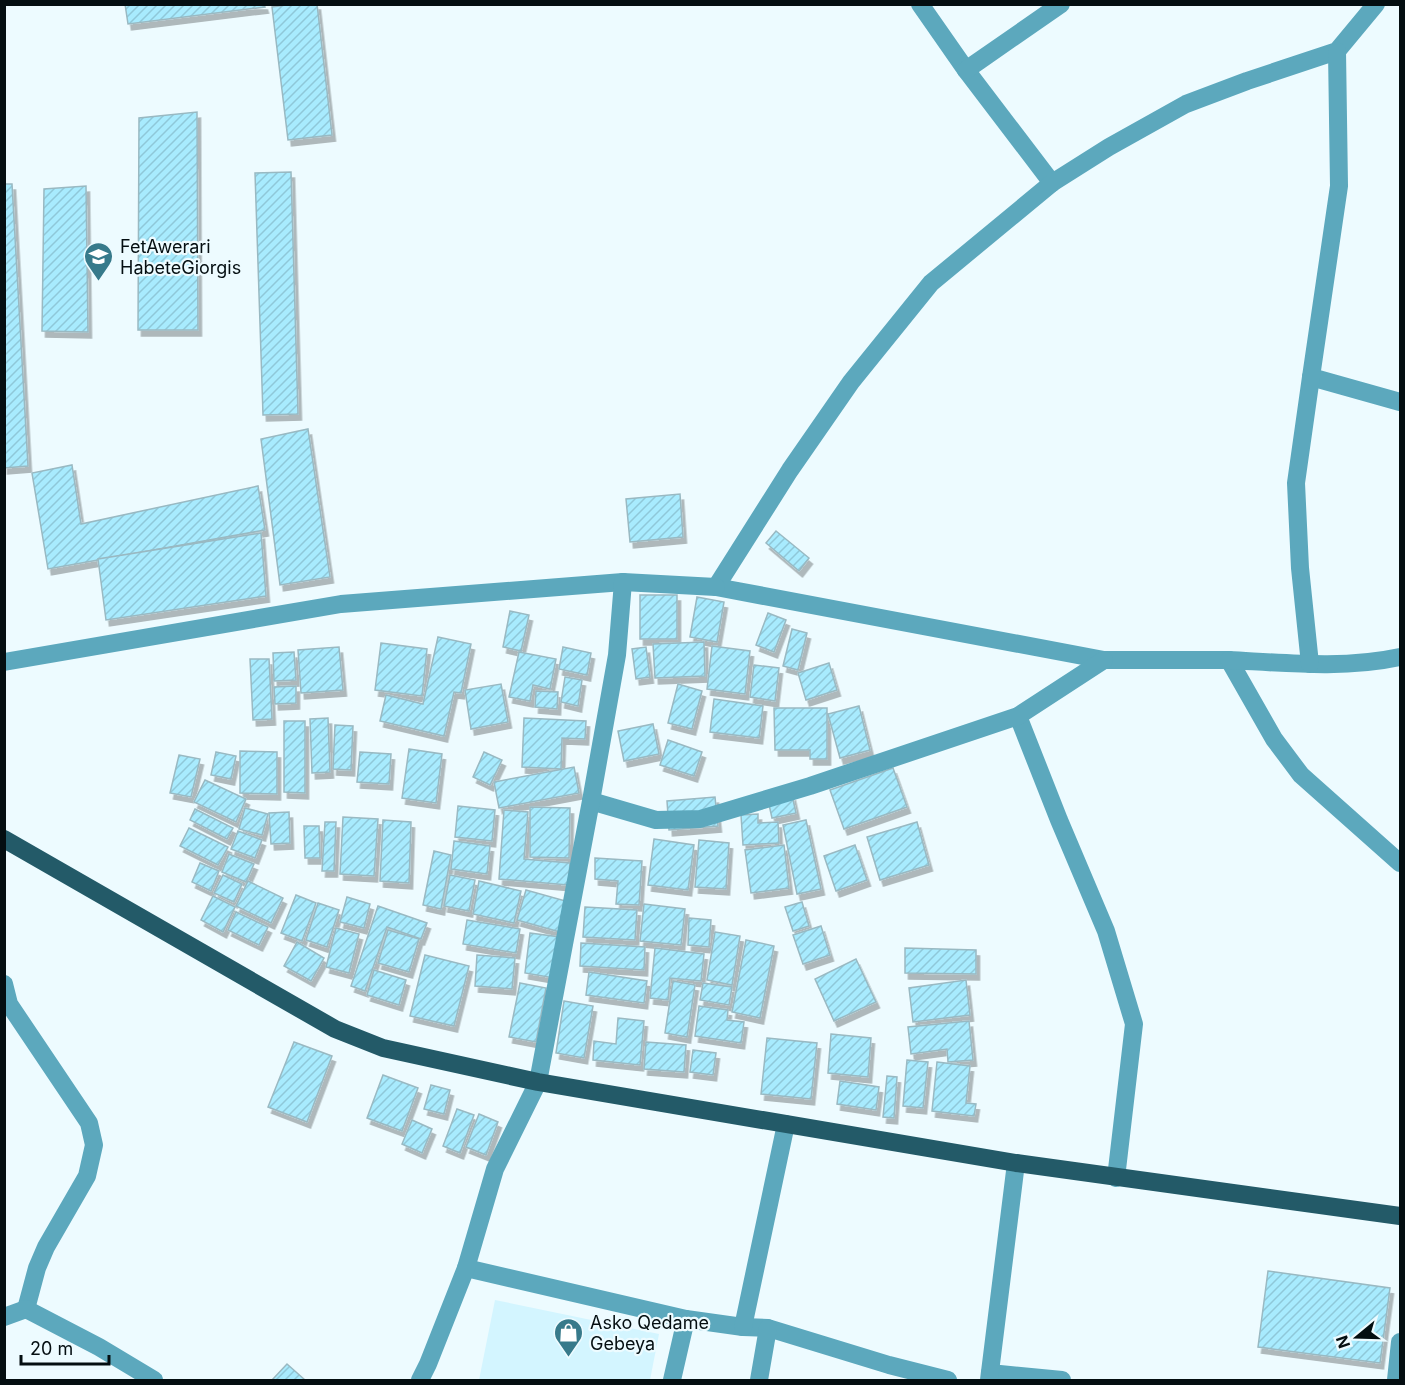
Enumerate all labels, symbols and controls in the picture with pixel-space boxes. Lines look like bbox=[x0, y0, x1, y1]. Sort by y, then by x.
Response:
place label: FetAwerari HabeteGiorgis bbox=[120, 236, 241, 278]
school or university icon: FetAwerari HabeteGiorgis bbox=[83, 240, 115, 282]
north arrow bbox=[1327, 1307, 1387, 1367]
place label: Asko Qedame Gebeya bbox=[590, 1312, 709, 1354]
shop icon: Asko Qedame Gebeya bbox=[553, 1316, 585, 1358]
scale bar bbox=[21, 1328, 110, 1366]
text: N bbox=[1331, 1333, 1354, 1351]
text: 20 m bbox=[30, 1338, 73, 1359]

